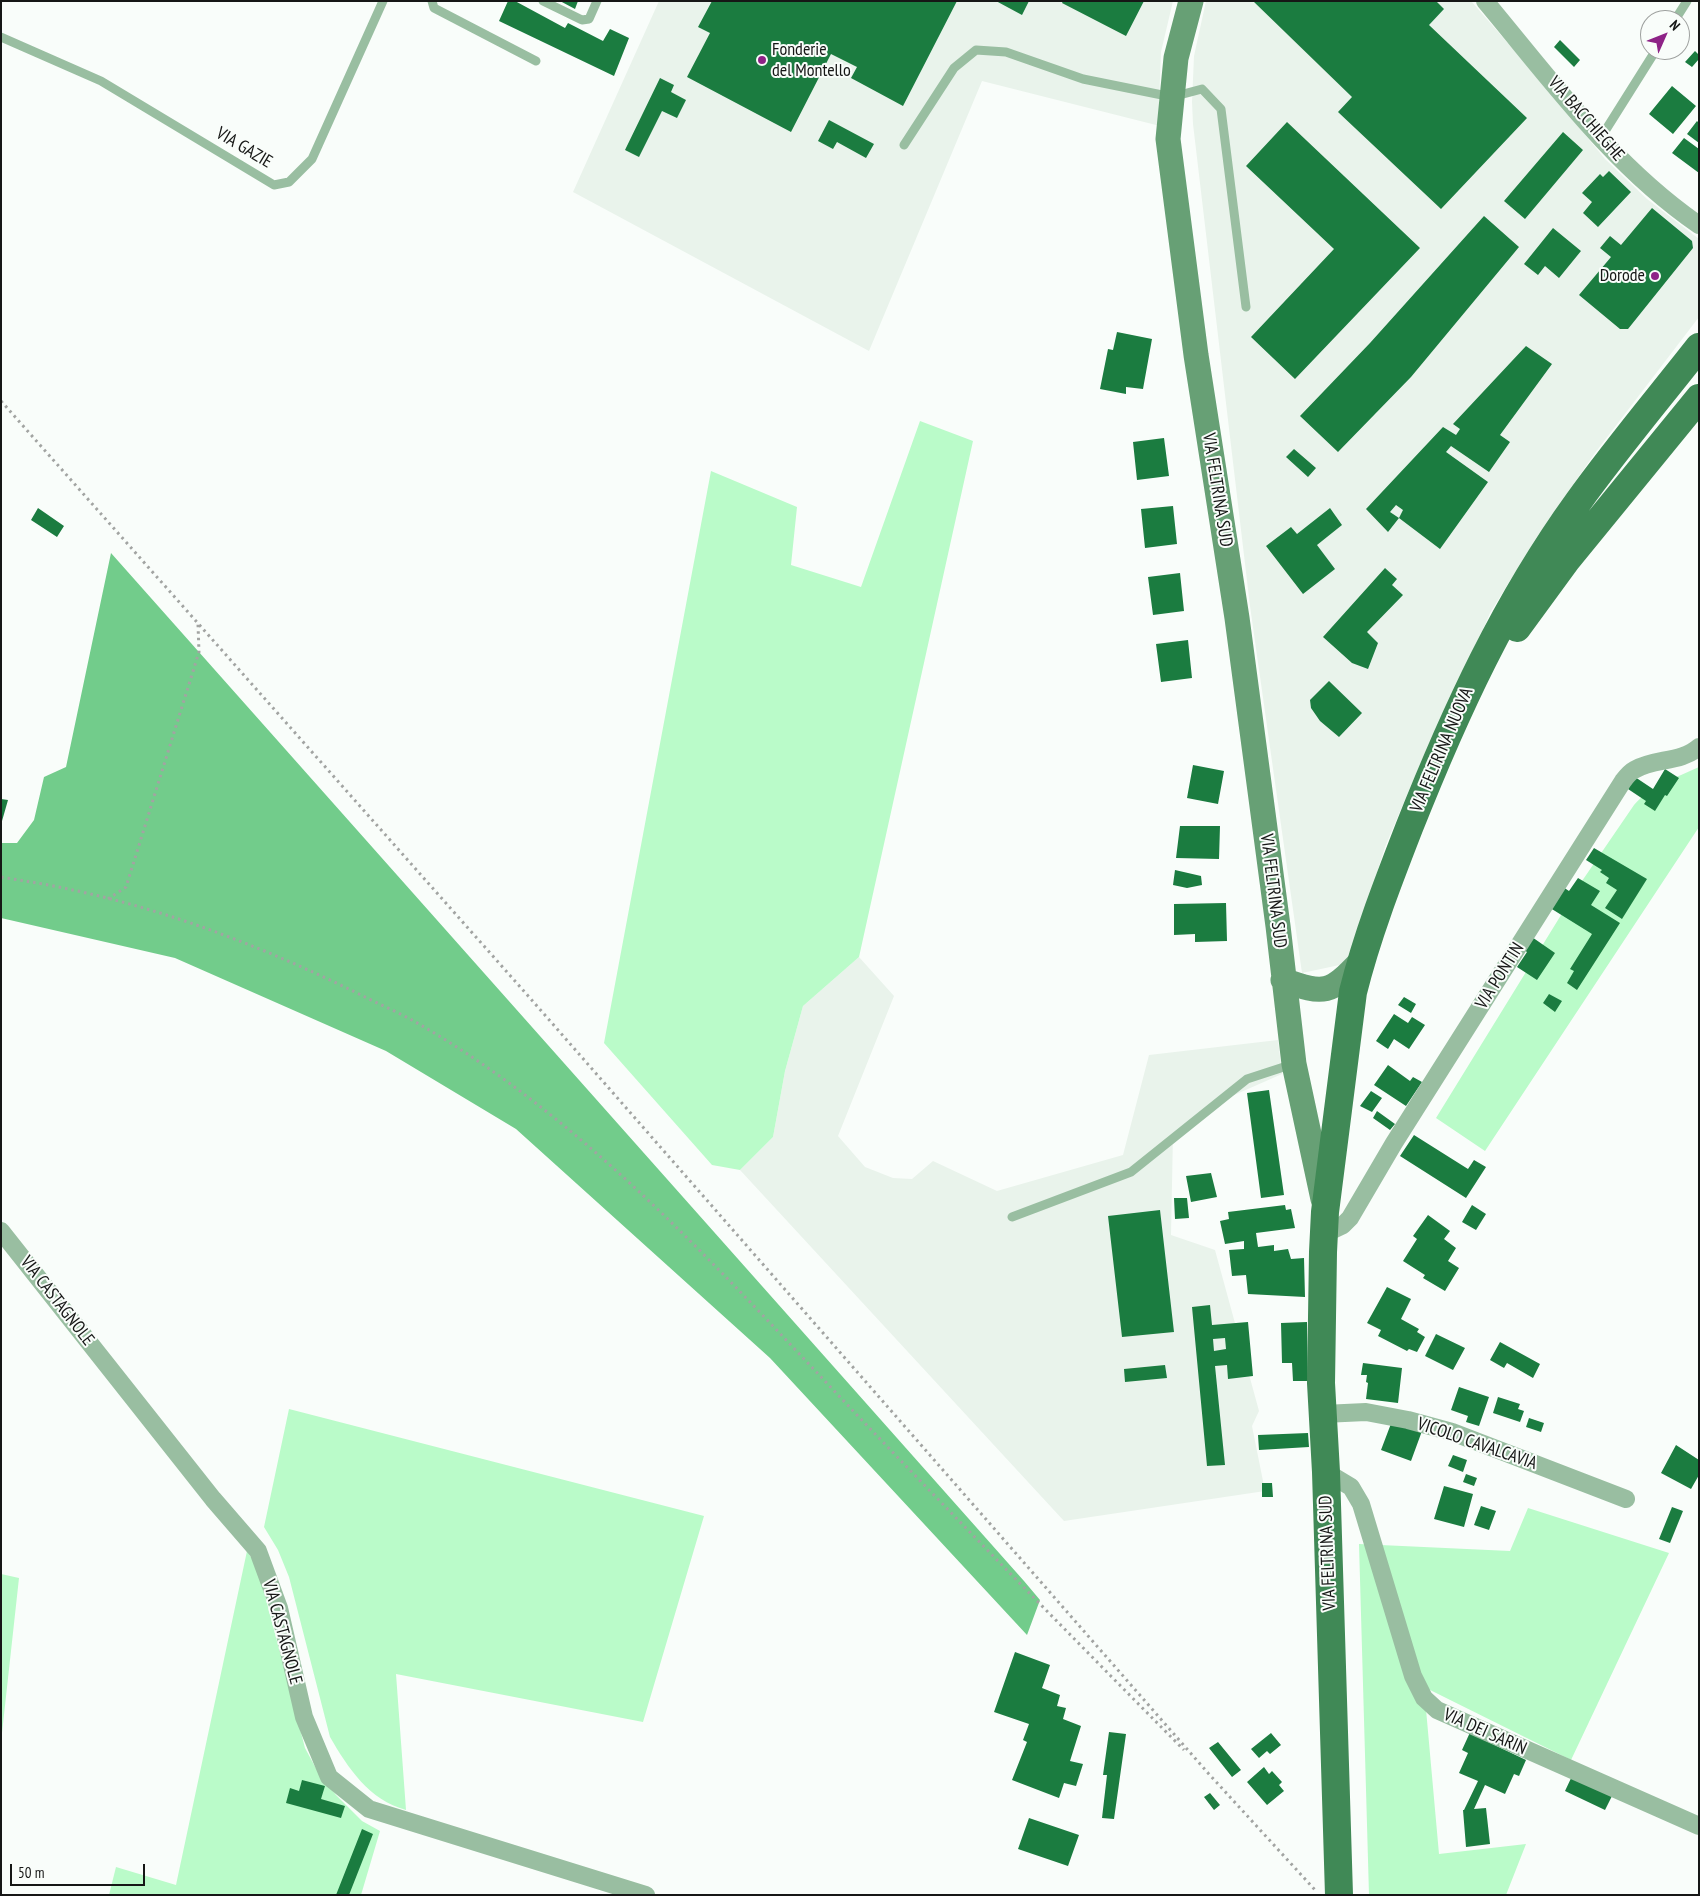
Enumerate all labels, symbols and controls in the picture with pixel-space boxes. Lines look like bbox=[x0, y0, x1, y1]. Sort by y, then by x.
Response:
north arrow bbox=[1640, 10, 1690, 60]
text: N bbox=[1666, 16, 1684, 34]
place label: Fonderie del Montello bbox=[772, 39, 851, 82]
marker: Fonderie del Montello bbox=[756, 54, 768, 66]
street label: VIA BACCHIEGHE bbox=[1543, 72, 1629, 166]
street label: VIA GAZIE bbox=[212, 123, 276, 173]
place label: Dorode bbox=[1600, 265, 1645, 287]
marker: Dorode bbox=[1649, 270, 1661, 282]
street label: VIA FELTRINA SUD bbox=[1197, 431, 1237, 549]
street label: VIA FELTRINA NUOVA bbox=[1406, 684, 1478, 816]
street label: VIA FELTRINA SUD bbox=[1255, 833, 1291, 949]
street label: VIA PONTIN bbox=[1471, 939, 1529, 1013]
street label: VIA CASTAGNOLE bbox=[15, 1252, 99, 1350]
street label: VICOLO CAVALCAVIA bbox=[1414, 1413, 1540, 1475]
street label: VIA FELTRINA SUD bbox=[1315, 1495, 1341, 1611]
street label: VIA CASTAGNOLE bbox=[258, 1577, 306, 1687]
street label: VIA DEI SARIN bbox=[1440, 1704, 1530, 1760]
scale bar bbox=[12, 1854, 148, 1886]
text: 50 m bbox=[18, 1863, 44, 1882]

